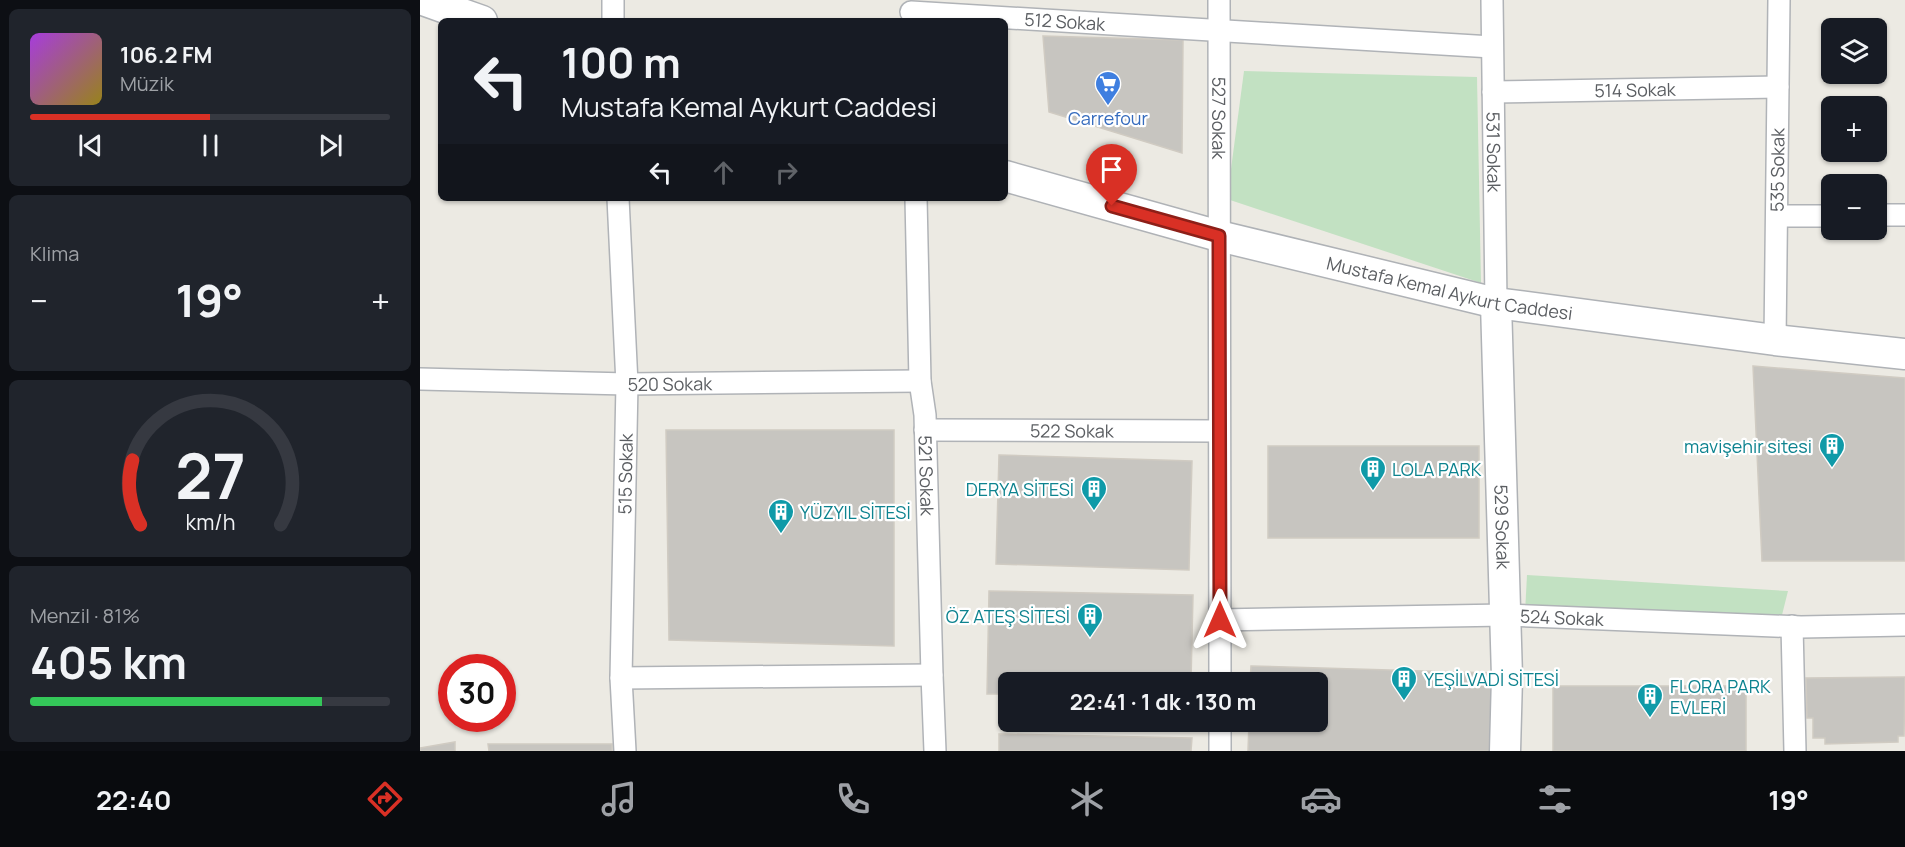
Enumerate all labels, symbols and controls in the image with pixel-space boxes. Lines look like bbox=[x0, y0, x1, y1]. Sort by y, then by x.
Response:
street label: 512 Sokak bbox=[1024, 7, 1107, 36]
map controls bbox=[1821, 18, 1887, 240]
button: layers bbox=[1821, 18, 1887, 84]
text: 100 m bbox=[561, 33, 681, 91]
text: 106.2 FM bbox=[120, 40, 212, 70]
icon: left bbox=[462, 42, 540, 120]
supermarket icon: Carrefour bbox=[1093, 69, 1123, 107]
text: Müzik bbox=[120, 70, 174, 97]
street label: 527 Sokak bbox=[1207, 77, 1231, 160]
street label: 514 Sokak bbox=[1594, 77, 1677, 102]
text: Mustafa Kemal Aykurt Caddesi bbox=[561, 88, 937, 125]
button: + bbox=[1821, 96, 1887, 162]
place label: Carrefour bbox=[1068, 106, 1149, 130]
street label: 531 Sokak bbox=[1481, 112, 1507, 194]
street label: 535 Sokak bbox=[1765, 127, 1790, 212]
icon: previous bbox=[74, 129, 107, 162]
icon: pause bbox=[194, 129, 227, 162]
icon: next bbox=[314, 129, 347, 162]
pin bbox=[1086, 144, 1137, 206]
icon: arrive bbox=[1095, 153, 1128, 186]
icon: left bbox=[644, 156, 677, 189]
icon: ahead bbox=[707, 156, 740, 189]
icon: right bbox=[770, 156, 803, 189]
button: − bbox=[1821, 174, 1887, 240]
text: Klima bbox=[30, 240, 79, 267]
street label: Mustafa Kemal Aykurt Caddesi bbox=[1324, 250, 1574, 325]
text: 19° bbox=[175, 269, 243, 331]
text: − bbox=[30, 278, 48, 323]
text: + bbox=[371, 278, 390, 323]
street label: 520 Sokak bbox=[628, 371, 713, 396]
street label: 522 Sokak bbox=[1030, 418, 1115, 443]
building icon: mavişehir sitesi bbox=[1817, 431, 1847, 469]
text: 27 bbox=[175, 432, 245, 518]
street label: 515 Sokak bbox=[612, 432, 638, 515]
place label: mavişehir sitesi bbox=[1684, 434, 1812, 458]
street label: 521 Sokak bbox=[914, 435, 940, 517]
building icon: LOLA PARK bbox=[1358, 454, 1388, 492]
place label: LOLA PARK bbox=[1392, 457, 1482, 481]
building icon: DERYA SİTESİ bbox=[1079, 474, 1109, 512]
place label: DERYA SİTESİ bbox=[966, 477, 1074, 501]
street label: 529 Sokak bbox=[1489, 484, 1516, 571]
building icon: YÜZYIL SİTESİ bbox=[766, 497, 796, 535]
place label: YÜZYIL SİTESİ bbox=[800, 500, 911, 524]
text: km/h bbox=[185, 508, 235, 537]
position arrow bbox=[1188, 588, 1252, 652]
building icon: ÖZ ATEŞ SİTESİ bbox=[1075, 601, 1105, 639]
text: Menzil · 81% bbox=[30, 602, 140, 629]
place label: ÖZ ATEŞ SİTESİ bbox=[946, 604, 1070, 628]
street label: 524 Sokak bbox=[1520, 604, 1605, 631]
text: 405 km bbox=[30, 631, 187, 693]
speed limit sign: 30 bbox=[438, 654, 516, 732]
building icon: YEŞİLVADİ SİTESİ bbox=[1389, 664, 1419, 702]
place label: YEŞİLVADİ SİTESİ bbox=[1424, 667, 1559, 691]
place label: FLORA PARK EVLERİ bbox=[1670, 674, 1771, 719]
building icon: FLORA PARK EVLERİ bbox=[1635, 681, 1665, 719]
text: 22:41 · 1 dk · 130 m bbox=[1070, 687, 1256, 717]
icon: directions bbox=[364, 778, 406, 820]
icon: music bbox=[598, 778, 640, 820]
icon: phone bbox=[832, 778, 874, 820]
icon: climate bbox=[1066, 778, 1108, 820]
icon: car bbox=[1300, 778, 1342, 820]
icon: filters bbox=[1534, 778, 1576, 820]
text: 22:40 bbox=[96, 781, 172, 818]
text: 19° bbox=[1768, 781, 1809, 818]

